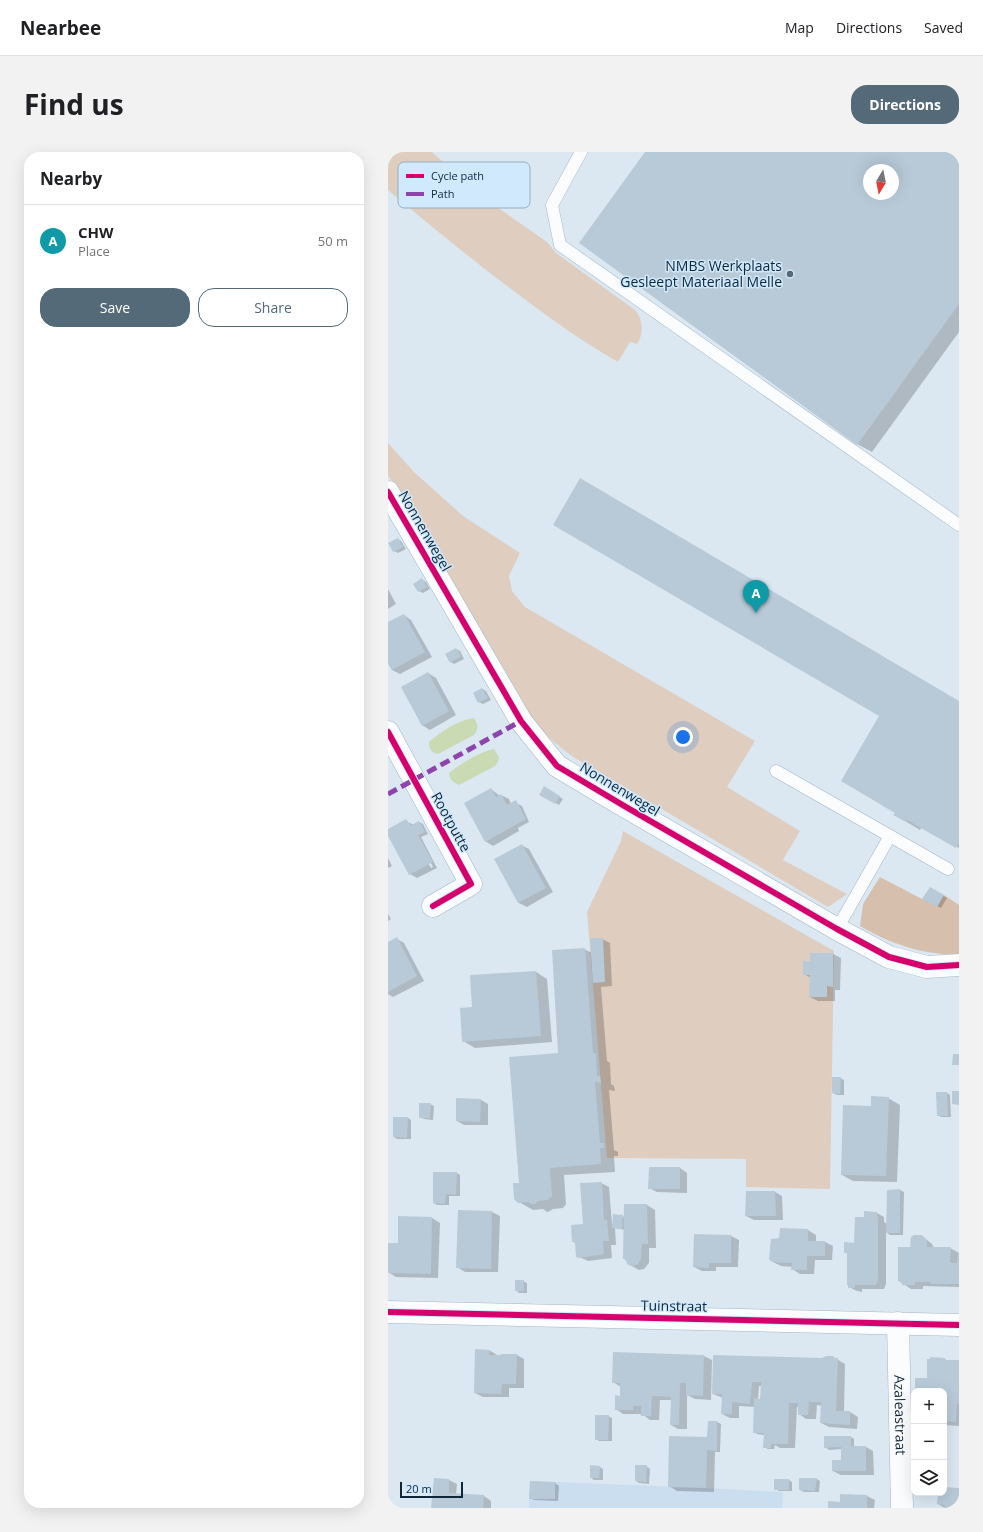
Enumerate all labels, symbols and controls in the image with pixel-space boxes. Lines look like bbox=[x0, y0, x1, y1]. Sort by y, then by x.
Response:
text: Nearbee bbox=[20, 15, 101, 41]
text: Map bbox=[785, 18, 814, 37]
text: Directions bbox=[836, 18, 902, 37]
text: Saved bbox=[924, 18, 963, 37]
text: Find us bbox=[24, 85, 124, 123]
button: Directions bbox=[851, 85, 959, 124]
legend bbox=[398, 162, 530, 208]
north arrow bbox=[863, 164, 899, 200]
text: Nearby bbox=[40, 167, 102, 190]
text: Cycle path bbox=[431, 168, 484, 183]
text: Path bbox=[431, 186, 454, 201]
text: CHW bbox=[78, 222, 114, 242]
text: A bbox=[49, 232, 57, 250]
text: 50 m bbox=[318, 232, 348, 250]
text: Place bbox=[78, 242, 110, 260]
place label: NMBS Werkplaats Gesleept Materiaal Melle bbox=[620, 256, 782, 291]
marker: NMBS Werkplaats Gesleept Materiaal Melle bbox=[785, 269, 795, 279]
button: Save bbox=[40, 288, 190, 327]
button: Share bbox=[198, 288, 348, 327]
street label: Nonnenwegel bbox=[395, 487, 456, 575]
pin: A bbox=[743, 580, 769, 613]
your location bbox=[673, 727, 693, 747]
street label: Nonnenwegel bbox=[577, 757, 664, 820]
street label: Rootputte bbox=[427, 789, 476, 855]
street label: Tuinstraat bbox=[641, 1295, 707, 1316]
street label: Azaleastraat bbox=[890, 1375, 911, 1455]
map controls bbox=[911, 1388, 947, 1496]
button: + bbox=[911, 1388, 947, 1424]
button: − bbox=[911, 1424, 947, 1460]
button: layers bbox=[911, 1460, 947, 1496]
scale bar bbox=[400, 1480, 463, 1499]
text: 20 m bbox=[406, 1481, 432, 1496]

